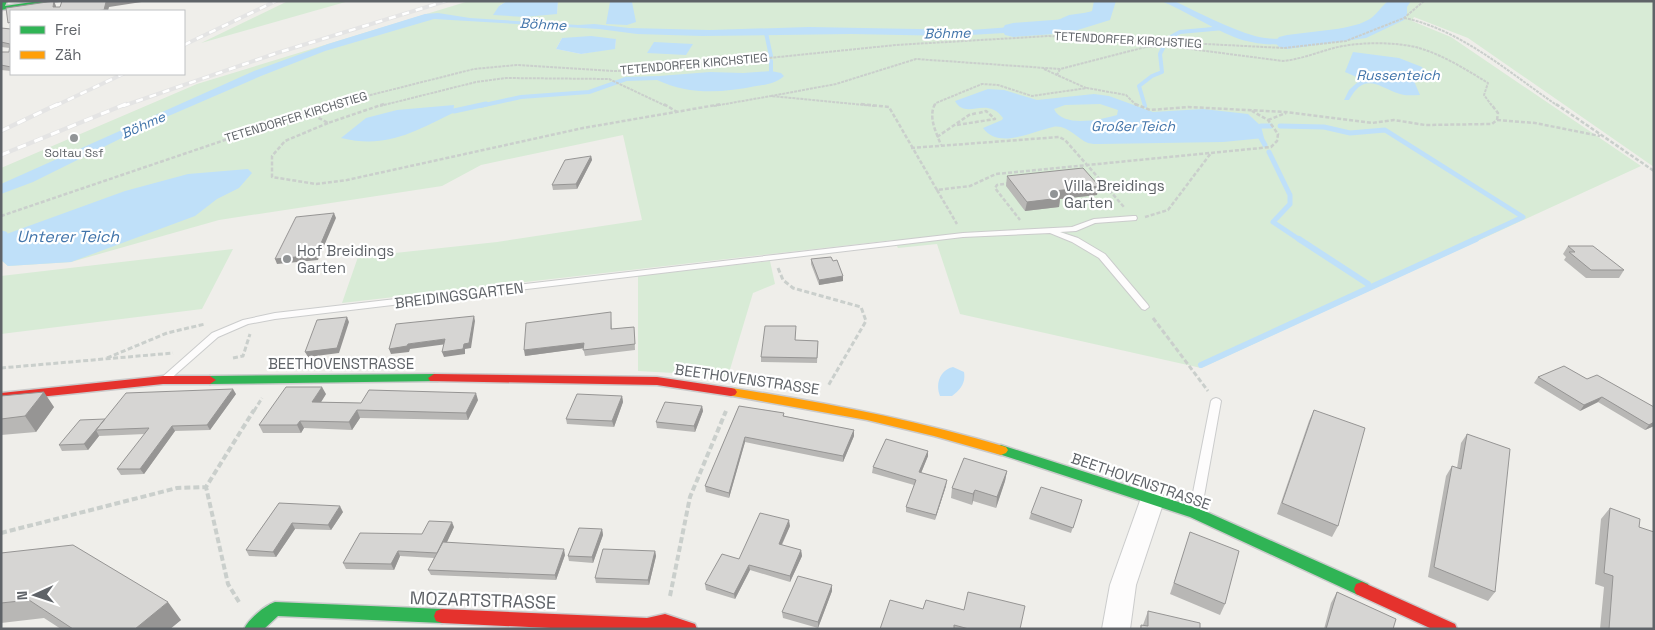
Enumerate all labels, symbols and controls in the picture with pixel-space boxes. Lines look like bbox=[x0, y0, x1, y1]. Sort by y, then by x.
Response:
legend bbox=[10, 10, 185, 75]
water label: Böhme bbox=[519, 14, 568, 34]
text: Frei bbox=[55, 20, 81, 39]
water label: Böhme bbox=[923, 24, 971, 42]
street label: TETENDORFER KIRCHSTIEG bbox=[1054, 28, 1202, 52]
text: Zäh bbox=[55, 45, 81, 64]
street label: TETENDORFER KIRCHSTIEG bbox=[620, 50, 769, 78]
water label: Russenteich bbox=[1356, 66, 1440, 84]
street label: TETENDORFER KIRCHSTIEG bbox=[223, 88, 369, 146]
water label: Böhme bbox=[118, 107, 169, 143]
water label: Großer Teich bbox=[1091, 117, 1175, 135]
marker: Soltau Ssf bbox=[68, 132, 80, 144]
place label: Soltau Ssf bbox=[44, 145, 104, 161]
place label: Villa Breidings Garten bbox=[1064, 176, 1165, 212]
marker: Villa Breidings Garten bbox=[1048, 188, 1060, 200]
water label: Unterer Teich bbox=[17, 226, 120, 247]
place label: Hof Breidings Garten bbox=[297, 241, 394, 277]
marker: Hof Breidings Garten bbox=[281, 253, 293, 265]
street label: BREIDINGSGARTEN bbox=[393, 278, 525, 312]
street label: BEETHOVENSTRASSE bbox=[268, 354, 414, 373]
street label: BEETHOVENSTRASSE bbox=[673, 359, 821, 399]
street label: BEETHOVENSTRASSE bbox=[1069, 448, 1213, 514]
north arrow bbox=[10, 570, 60, 620]
street label: MOZARTSTRASSE bbox=[409, 586, 557, 614]
text: N bbox=[13, 591, 31, 601]

